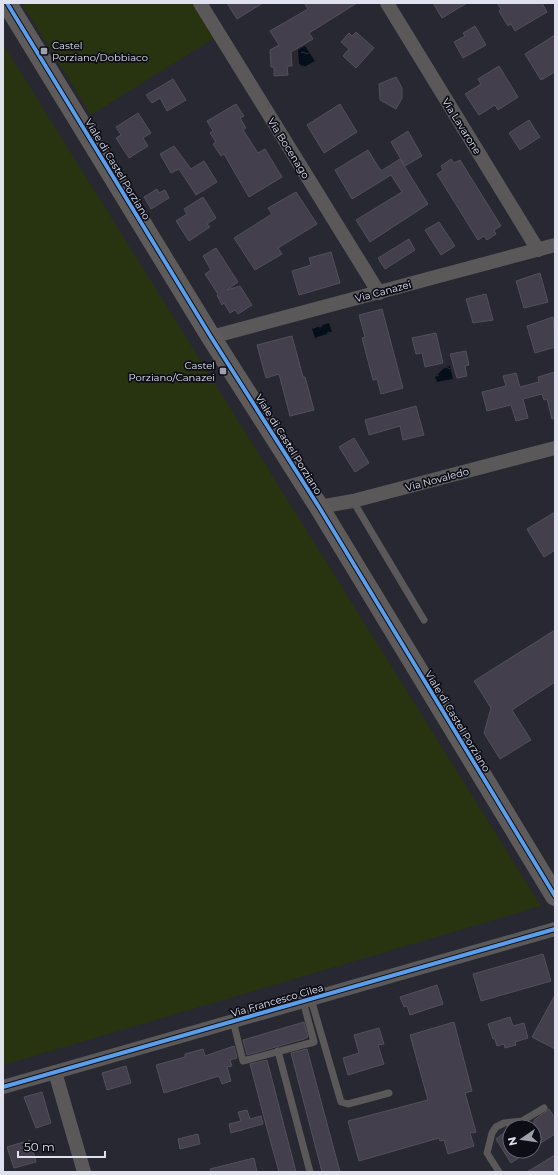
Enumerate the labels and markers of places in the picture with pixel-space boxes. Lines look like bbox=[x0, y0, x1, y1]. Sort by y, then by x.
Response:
place label: Castel Porziano/Dobbiaco bbox=[52, 39, 148, 64]
marker: Castel Porziano/Dobbiaco bbox=[39, 46, 49, 56]
place label: Castel Porziano/Canazei bbox=[128, 359, 215, 384]
marker: Castel Porziano/Canazei bbox=[218, 366, 228, 376]

